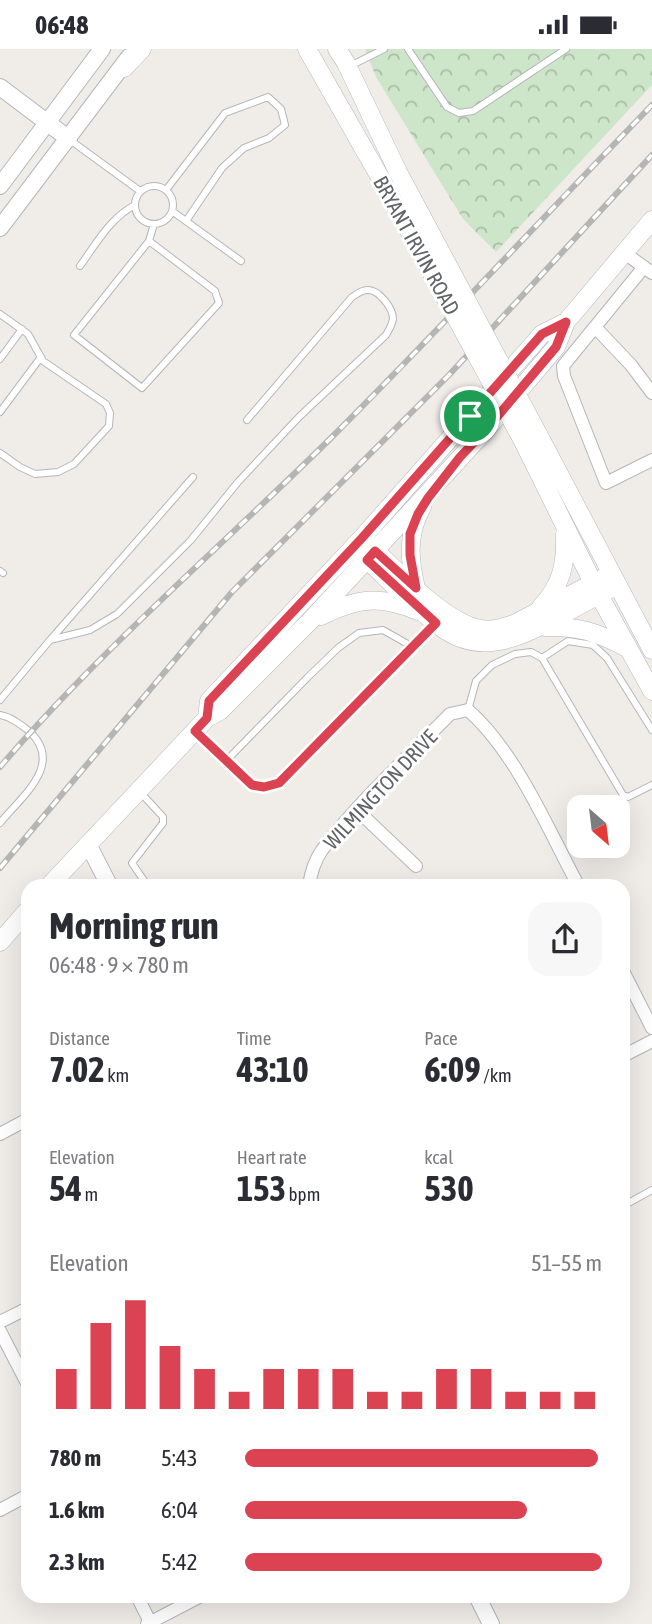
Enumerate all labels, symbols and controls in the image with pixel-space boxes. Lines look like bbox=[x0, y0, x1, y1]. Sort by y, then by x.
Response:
text: 06:48 bbox=[35, 10, 89, 40]
street label: BRYANT IRVIN ROAD bbox=[369, 172, 465, 318]
pin bbox=[440, 386, 500, 446]
icon: arrive bbox=[451, 397, 489, 435]
street label: WILMINGTON DRIVE bbox=[318, 724, 442, 854]
north arrow bbox=[567, 795, 630, 857]
map controls bbox=[567, 795, 630, 858]
button: share bbox=[528, 902, 602, 976]
text: Morning run bbox=[49, 904, 219, 947]
text: 06:48 · 9 × 780 m bbox=[49, 952, 189, 978]
text: Distance bbox=[49, 1027, 110, 1049]
text: Time bbox=[237, 1027, 271, 1049]
text: Pace bbox=[424, 1027, 458, 1049]
text: 7.02 bbox=[49, 1049, 105, 1089]
text: 43:10 bbox=[237, 1049, 309, 1089]
text: 6:09 bbox=[424, 1049, 481, 1089]
text: km bbox=[105, 1064, 129, 1086]
text: /km bbox=[481, 1064, 512, 1086]
text: Elevation bbox=[49, 1146, 115, 1168]
text: Heart rate bbox=[237, 1146, 307, 1168]
text: kcal bbox=[424, 1146, 453, 1168]
text: 54 bbox=[49, 1168, 82, 1208]
text: 153 bbox=[237, 1168, 286, 1208]
text: 530 bbox=[424, 1168, 474, 1208]
text: m bbox=[82, 1183, 98, 1205]
text: bpm bbox=[286, 1183, 320, 1205]
text: Elevation bbox=[49, 1250, 129, 1276]
text: 51–55 m bbox=[531, 1250, 602, 1276]
text: 780 m bbox=[49, 1445, 101, 1471]
text: 5:43 bbox=[161, 1445, 198, 1471]
text: 1.6 km bbox=[49, 1497, 105, 1523]
text: 6:04 bbox=[161, 1497, 198, 1523]
text: 2.3 km bbox=[49, 1549, 105, 1575]
text: 5:42 bbox=[161, 1549, 198, 1575]

